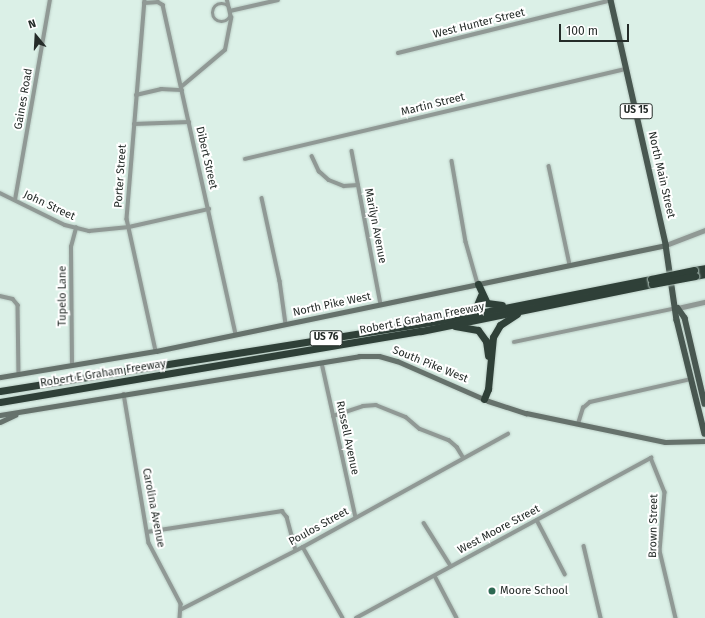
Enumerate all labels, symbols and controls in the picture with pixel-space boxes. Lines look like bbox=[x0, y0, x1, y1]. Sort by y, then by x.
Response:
street label: West Hunter Street bbox=[432, 6, 526, 42]
north arrow bbox=[16, 16, 56, 56]
scale bar bbox=[561, 16, 631, 42]
text: N bbox=[27, 17, 38, 31]
text: 100 m bbox=[566, 24, 598, 38]
street label: Gaines Road bbox=[12, 67, 36, 131]
street label: Martin Street bbox=[400, 91, 466, 119]
road number: US 15 bbox=[619, 103, 653, 119]
street label: Dibert Street bbox=[192, 125, 220, 191]
street label: North Main Street bbox=[645, 130, 677, 220]
street label: Porter Street bbox=[112, 144, 130, 208]
street label: Marilyn Avenue bbox=[361, 187, 389, 265]
street label: John Street bbox=[21, 188, 77, 224]
street label: Tupelo Lane bbox=[56, 266, 70, 326]
street label: North Pike West bbox=[292, 290, 372, 320]
street label: Robert E Graham Freeway bbox=[358, 300, 486, 338]
road number: US 76 bbox=[309, 330, 343, 346]
street label: South Pike West bbox=[390, 344, 470, 386]
street label: Robert E Graham Freeway bbox=[39, 358, 167, 390]
street label: Russell Avenue bbox=[333, 400, 361, 476]
street label: Carolina Avenue bbox=[139, 467, 167, 549]
street label: Brown Street bbox=[647, 494, 661, 558]
street label: West Moore Street bbox=[456, 503, 542, 557]
street label: Poulos Street bbox=[287, 505, 351, 549]
place label: Moore School bbox=[500, 584, 568, 598]
marker: Moore School bbox=[487, 586, 497, 596]

